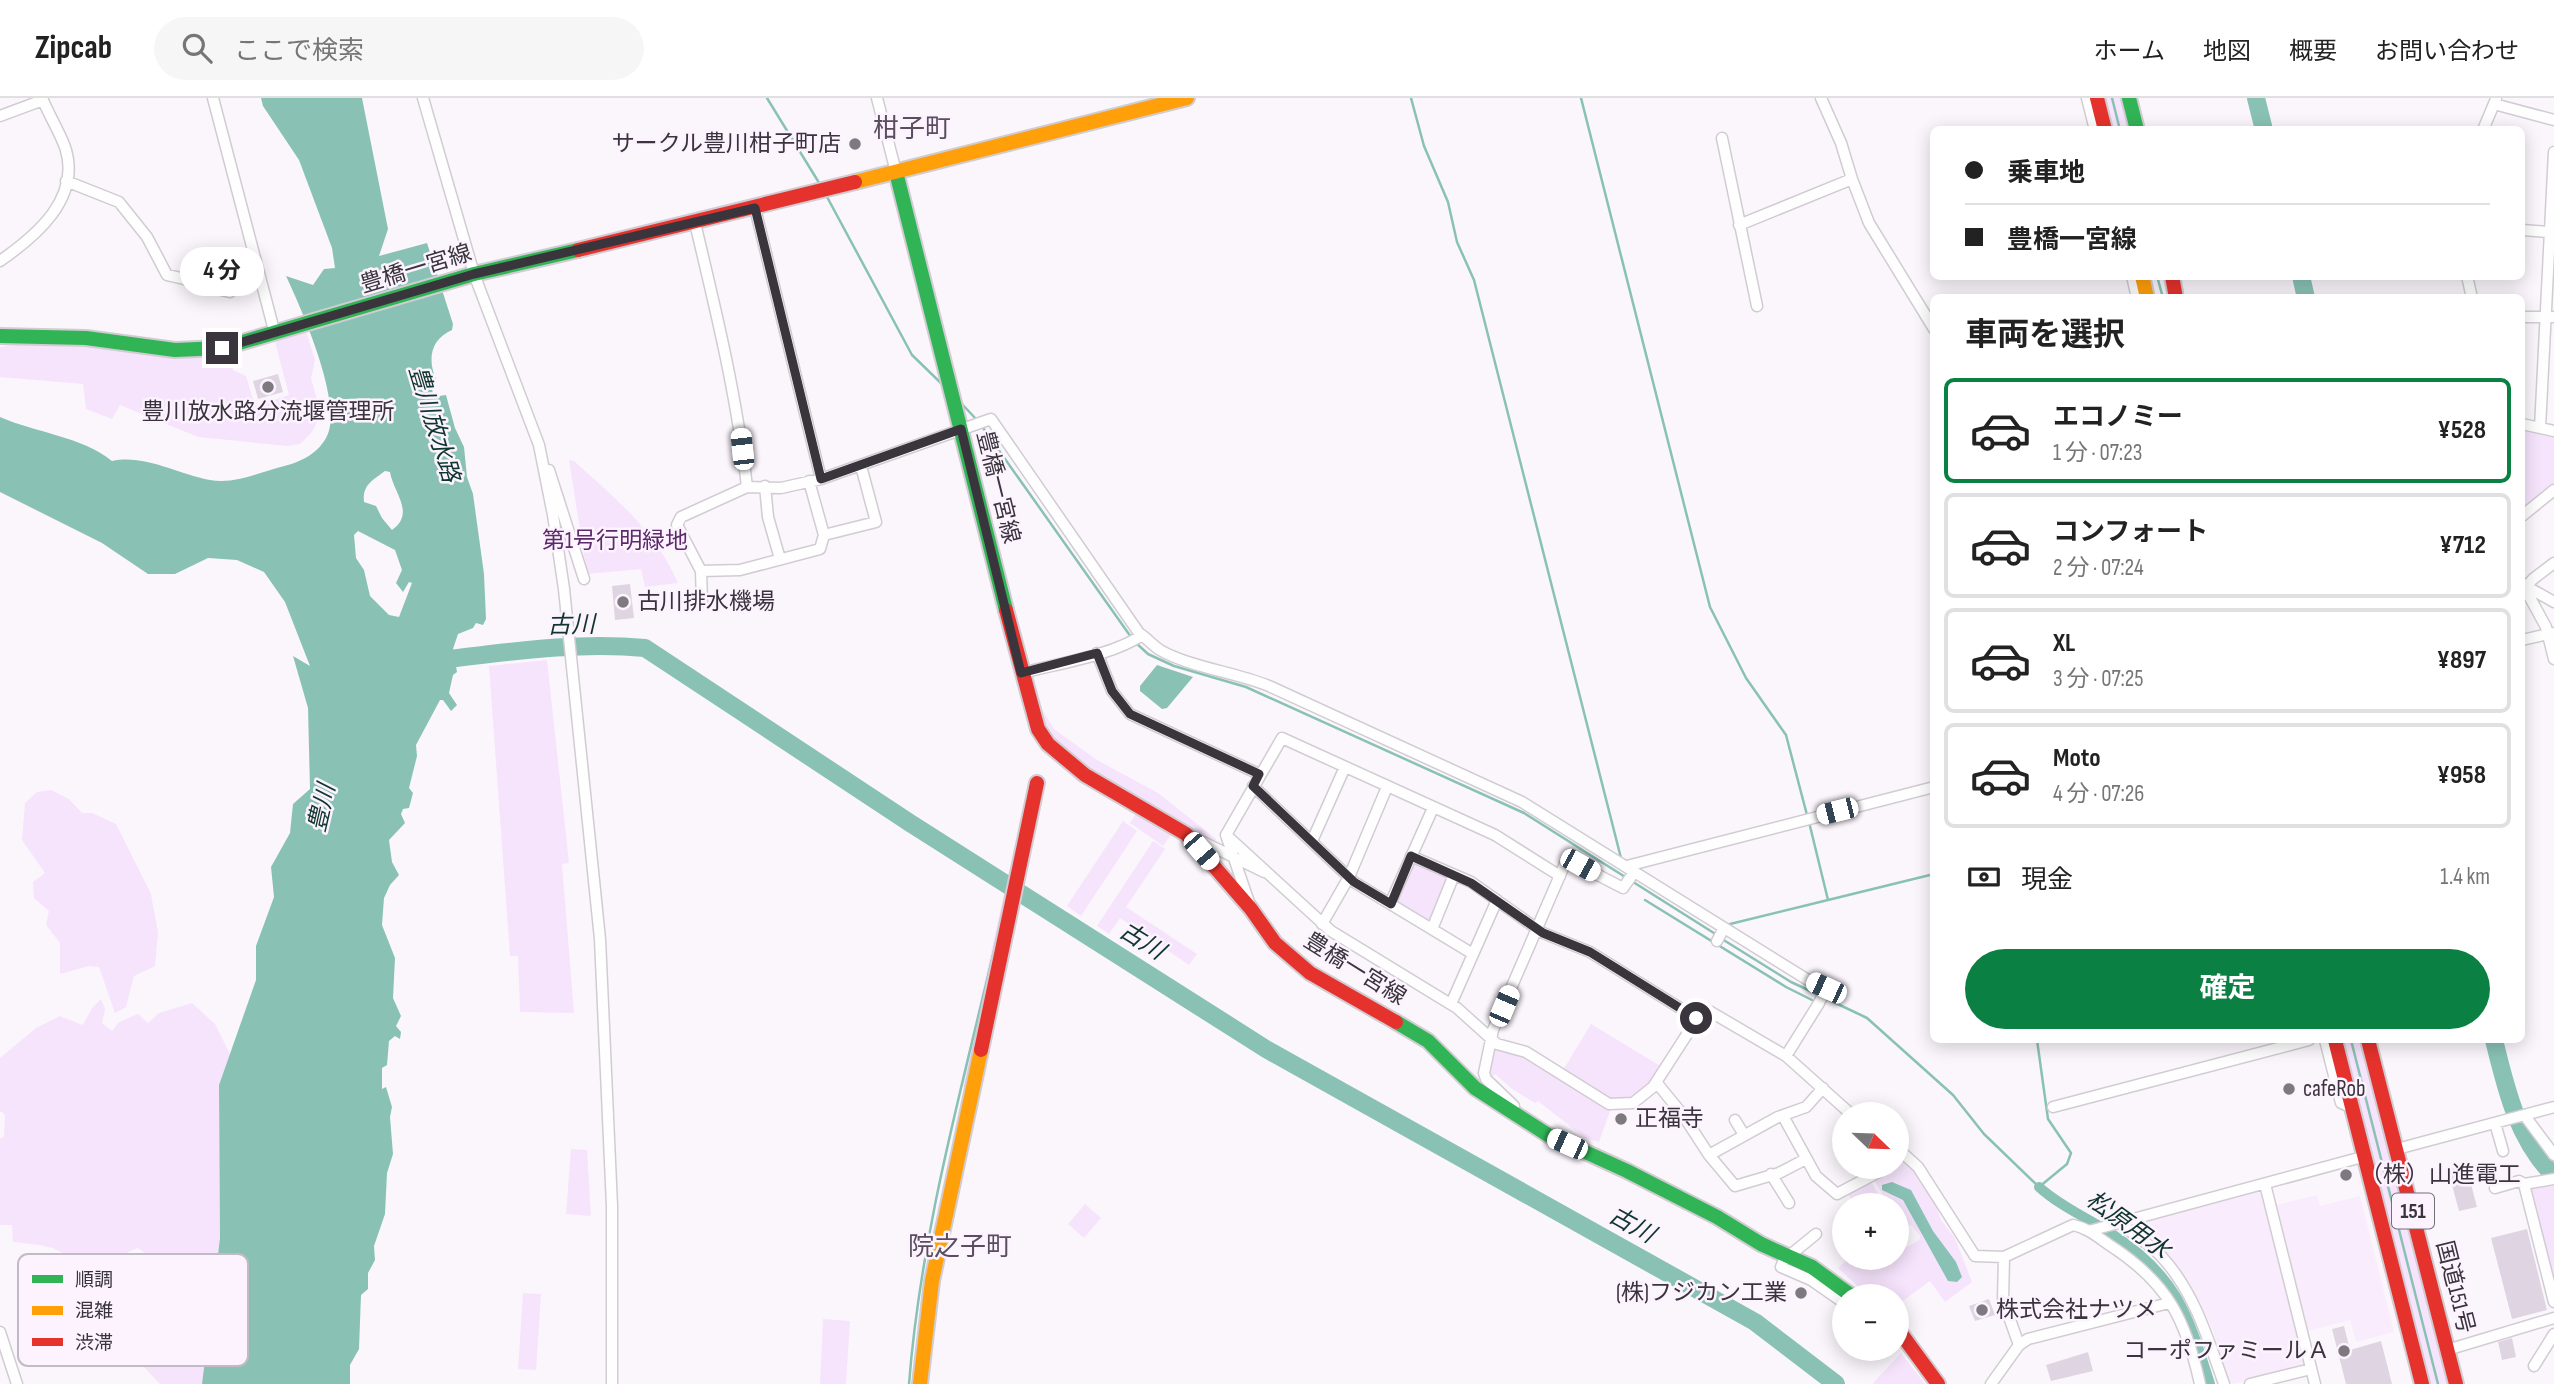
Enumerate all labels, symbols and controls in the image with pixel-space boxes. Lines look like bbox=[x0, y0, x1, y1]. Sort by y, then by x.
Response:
search box bbox=[154, 17, 644, 80]
text: Zipcab bbox=[35, 28, 112, 68]
icon: search bbox=[178, 29, 216, 67]
text: ここで検索 bbox=[234, 36, 364, 67]
text: ホーム bbox=[2094, 37, 2165, 66]
text: 地図 bbox=[2203, 37, 2251, 66]
text: 概要 bbox=[2289, 37, 2337, 66]
text: お問い合わせ bbox=[2375, 37, 2519, 66]
district label: 柑子町 bbox=[873, 114, 951, 145]
place label: サークル豊川柑子町店 bbox=[612, 130, 841, 158]
marker: サークル豊川柑子町店 bbox=[847, 136, 863, 152]
text: 乗車地 bbox=[2007, 158, 2085, 189]
text: 豊橋一宮線 bbox=[2007, 225, 2137, 256]
street label: 豊橋一宮線 bbox=[357, 239, 475, 299]
callout: 4 分 bbox=[180, 246, 264, 296]
text: 4 分 bbox=[203, 257, 241, 285]
text: 車両を選択 bbox=[1965, 316, 2125, 355]
route end bbox=[206, 332, 238, 364]
water label: 豊川放水路 bbox=[403, 362, 466, 488]
marker: 豊川放水路分流堰管理所 bbox=[260, 379, 276, 395]
place label: 豊川放水路分流堰管理所 bbox=[142, 398, 395, 426]
icon: car bbox=[1969, 399, 2032, 462]
text: エコノミー bbox=[2053, 402, 2183, 433]
text: ¥528 bbox=[2438, 415, 2486, 446]
car bbox=[730, 427, 755, 471]
street label: 豊橋一宮線 bbox=[971, 428, 1025, 546]
text: 1 分 · 07:23 bbox=[2053, 439, 2142, 467]
icon: car bbox=[1969, 514, 2032, 577]
text: コンフォート bbox=[2053, 517, 2208, 548]
park label: 第1号行明緑地 bbox=[542, 527, 688, 555]
text: ¥712 bbox=[2439, 530, 2486, 561]
text: 2 分 · 07:24 bbox=[2053, 554, 2144, 582]
place label: 古川排水機場 bbox=[637, 588, 775, 616]
marker: 古川排水機場 bbox=[615, 594, 631, 610]
water label: 古川 bbox=[547, 610, 598, 640]
text: XL bbox=[2053, 628, 2075, 659]
icon: car bbox=[1969, 629, 2032, 692]
text: ¥897 bbox=[2437, 645, 2486, 676]
text: 3 分 · 07:25 bbox=[2053, 665, 2143, 693]
text: Moto bbox=[2053, 743, 2101, 774]
icon: car bbox=[1969, 744, 2032, 807]
text: ¥958 bbox=[2437, 760, 2486, 791]
water label: 豊川 bbox=[302, 778, 342, 835]
text: 4 分 · 07:26 bbox=[2053, 780, 2144, 808]
car bbox=[1815, 796, 1860, 826]
car bbox=[1180, 828, 1223, 874]
car bbox=[1557, 846, 1604, 884]
icon: cash bbox=[1965, 858, 2003, 896]
text: 1.4 km bbox=[2440, 863, 2490, 891]
text: 現金 bbox=[2021, 865, 2073, 896]
water label: 古川 bbox=[1114, 916, 1173, 968]
street label: 豊橋一宮線 bbox=[1299, 927, 1411, 1011]
button: 確定 bbox=[1965, 949, 2490, 1029]
car bbox=[1803, 970, 1850, 1006]
car bbox=[1487, 983, 1522, 1029]
route start bbox=[1680, 1002, 1712, 1034]
place label: cafeRob bbox=[2303, 1075, 2366, 1103]
marker: cafeRob bbox=[2281, 1081, 2297, 1097]
north arrow bbox=[1832, 1102, 1909, 1180]
map controls bbox=[1832, 1102, 1909, 1361]
place label: 正福寺 bbox=[1635, 1105, 1704, 1133]
marker: 正福寺 bbox=[1613, 1111, 1629, 1127]
car bbox=[1544, 1126, 1591, 1162]
place label: （株）山進電工 bbox=[2360, 1161, 2521, 1189]
marker: （株）山進電工 bbox=[2338, 1167, 2354, 1183]
water label: 松原用水 bbox=[2081, 1185, 2178, 1267]
button: + bbox=[1832, 1193, 1909, 1270]
road number: 151 bbox=[2392, 1194, 2434, 1228]
water label: 古川 bbox=[1604, 1201, 1663, 1251]
district label: 院之子町 bbox=[908, 1232, 1012, 1263]
street label: 国道151号 bbox=[2430, 1238, 2480, 1336]
legend bbox=[18, 1254, 248, 1366]
text: 順調 bbox=[75, 1269, 113, 1292]
place label: (株)フジカン工業 bbox=[1616, 1279, 1787, 1307]
button: − bbox=[1832, 1284, 1909, 1361]
marker: (株)フジカン工業 bbox=[1793, 1285, 1809, 1301]
place label: 株式会社ナツメ bbox=[1996, 1296, 2157, 1324]
text: 混雑 bbox=[75, 1300, 113, 1323]
marker: 株式会社ナツメ bbox=[1974, 1302, 1990, 1318]
text: 渋滞 bbox=[75, 1332, 113, 1355]
place label: コーポファミールＡ bbox=[2123, 1337, 2330, 1365]
marker: コーポファミールＡ bbox=[2336, 1343, 2352, 1359]

